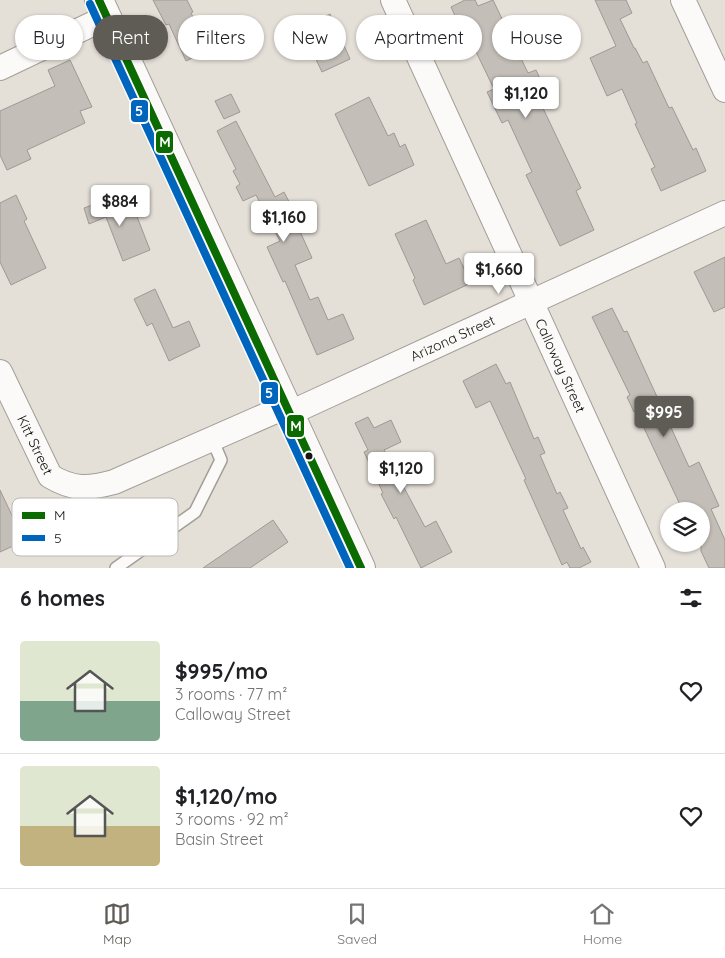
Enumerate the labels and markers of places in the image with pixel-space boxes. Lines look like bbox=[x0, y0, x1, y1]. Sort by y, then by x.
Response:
pin: $1,120 bbox=[485, 76, 567, 119]
pin: $884 bbox=[90, 184, 150, 227]
pin: $1,160 bbox=[243, 200, 325, 243]
pin: $1,660 bbox=[458, 252, 540, 295]
pin: $995 bbox=[634, 396, 694, 438]
unlabelled marker bbox=[304, 451, 314, 461]
pin: $1,120 bbox=[360, 452, 442, 494]

